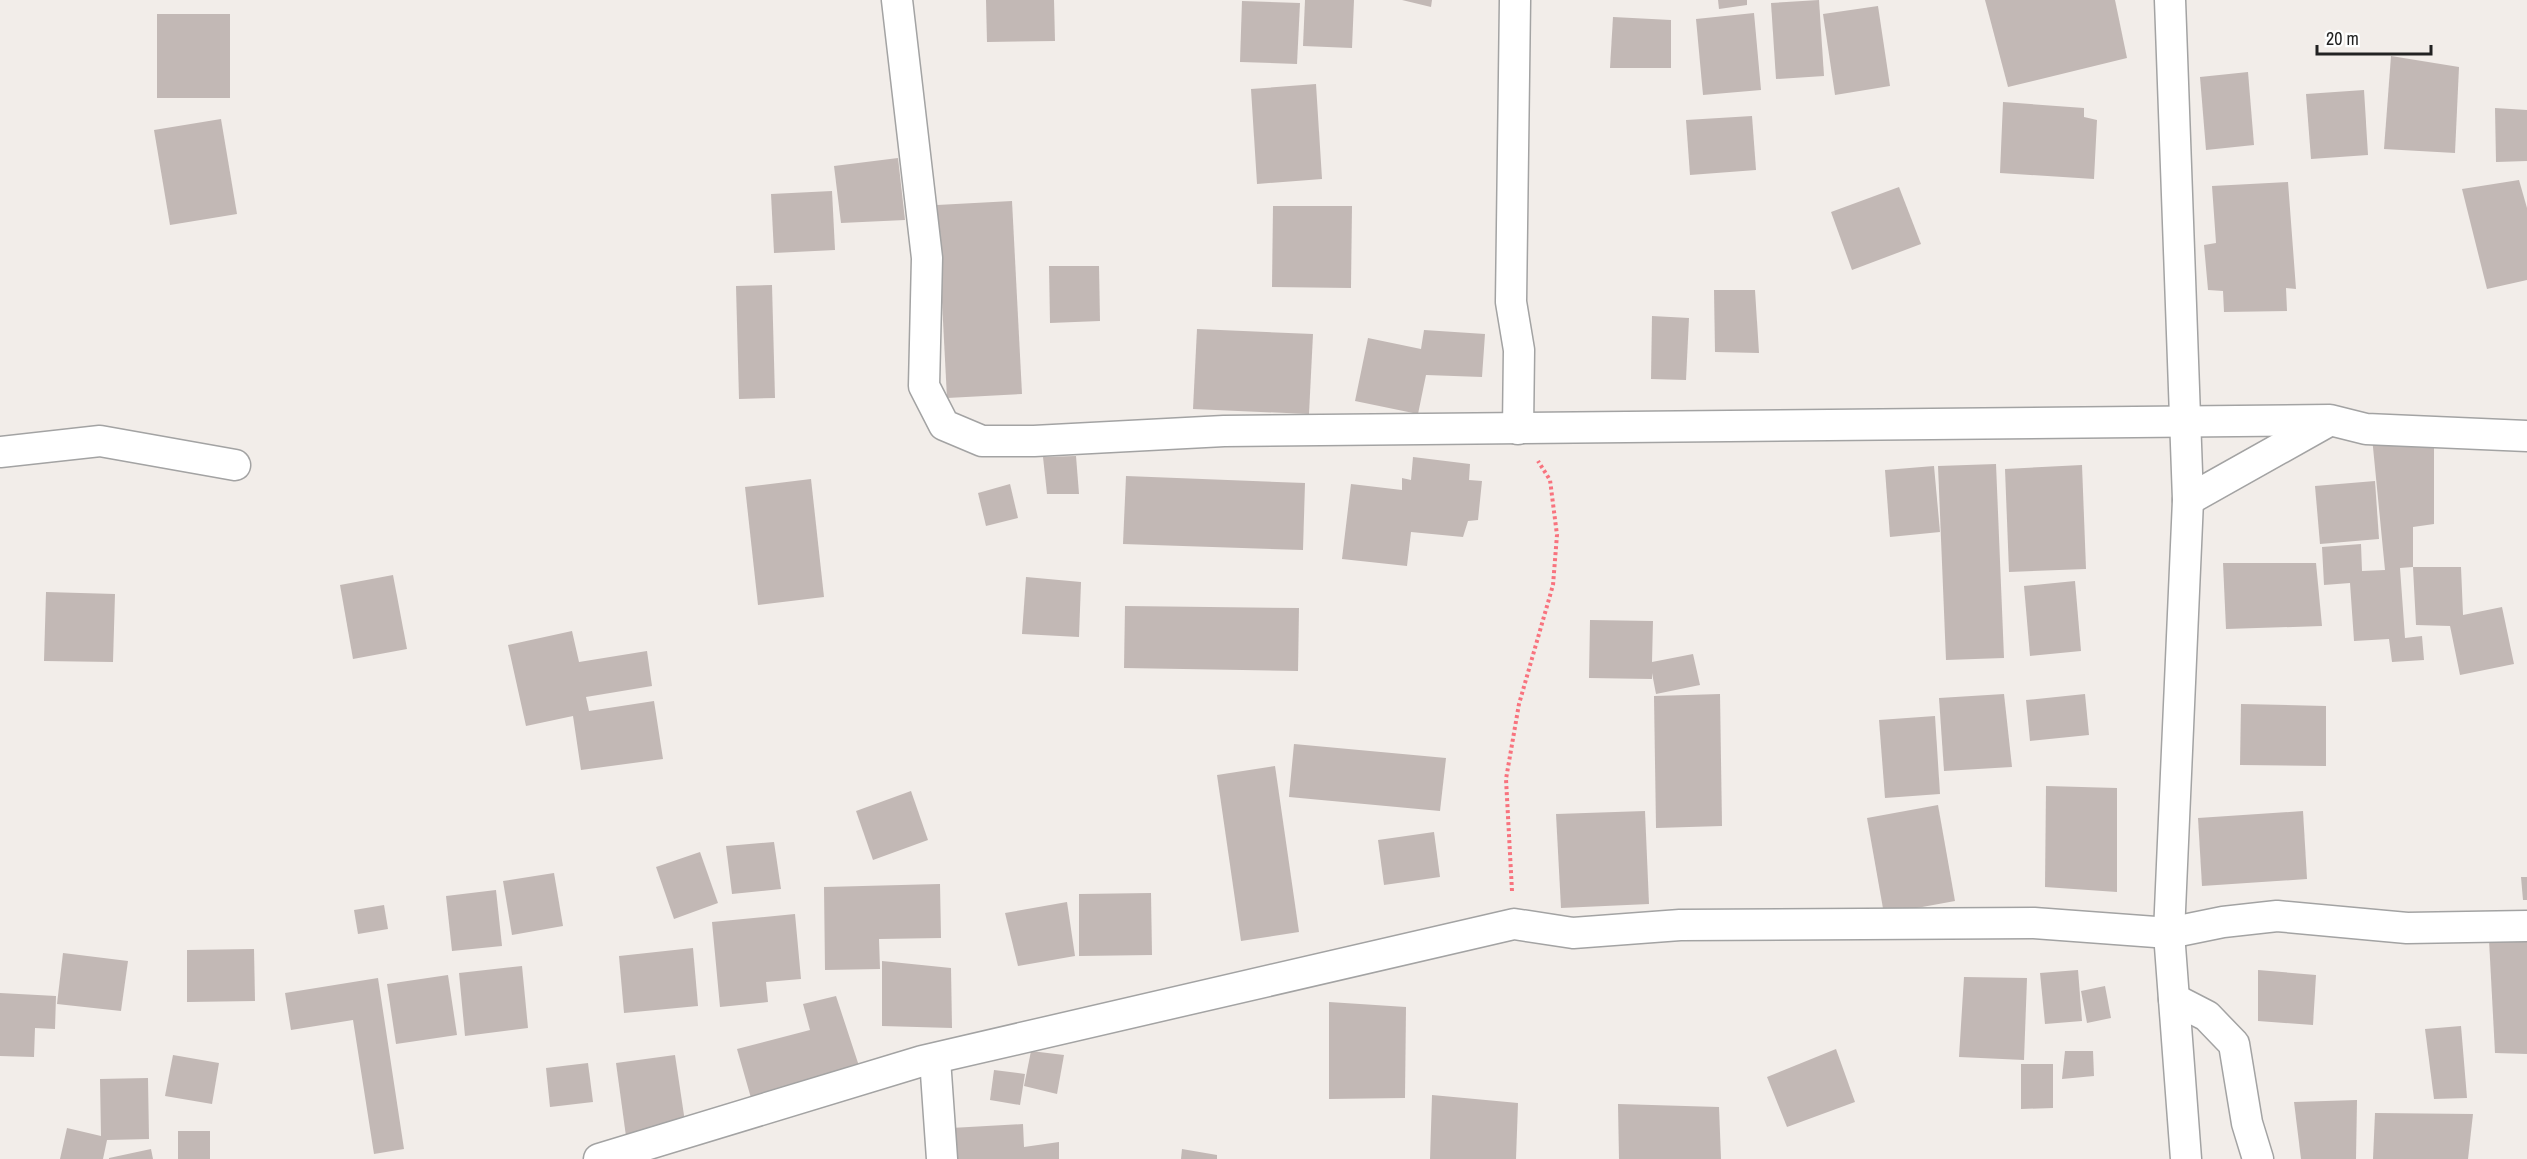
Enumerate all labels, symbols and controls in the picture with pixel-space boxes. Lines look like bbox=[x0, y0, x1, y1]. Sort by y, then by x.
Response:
scale bar bbox=[2317, 18, 2431, 56]
text: 20 m bbox=[2326, 26, 2359, 51]

